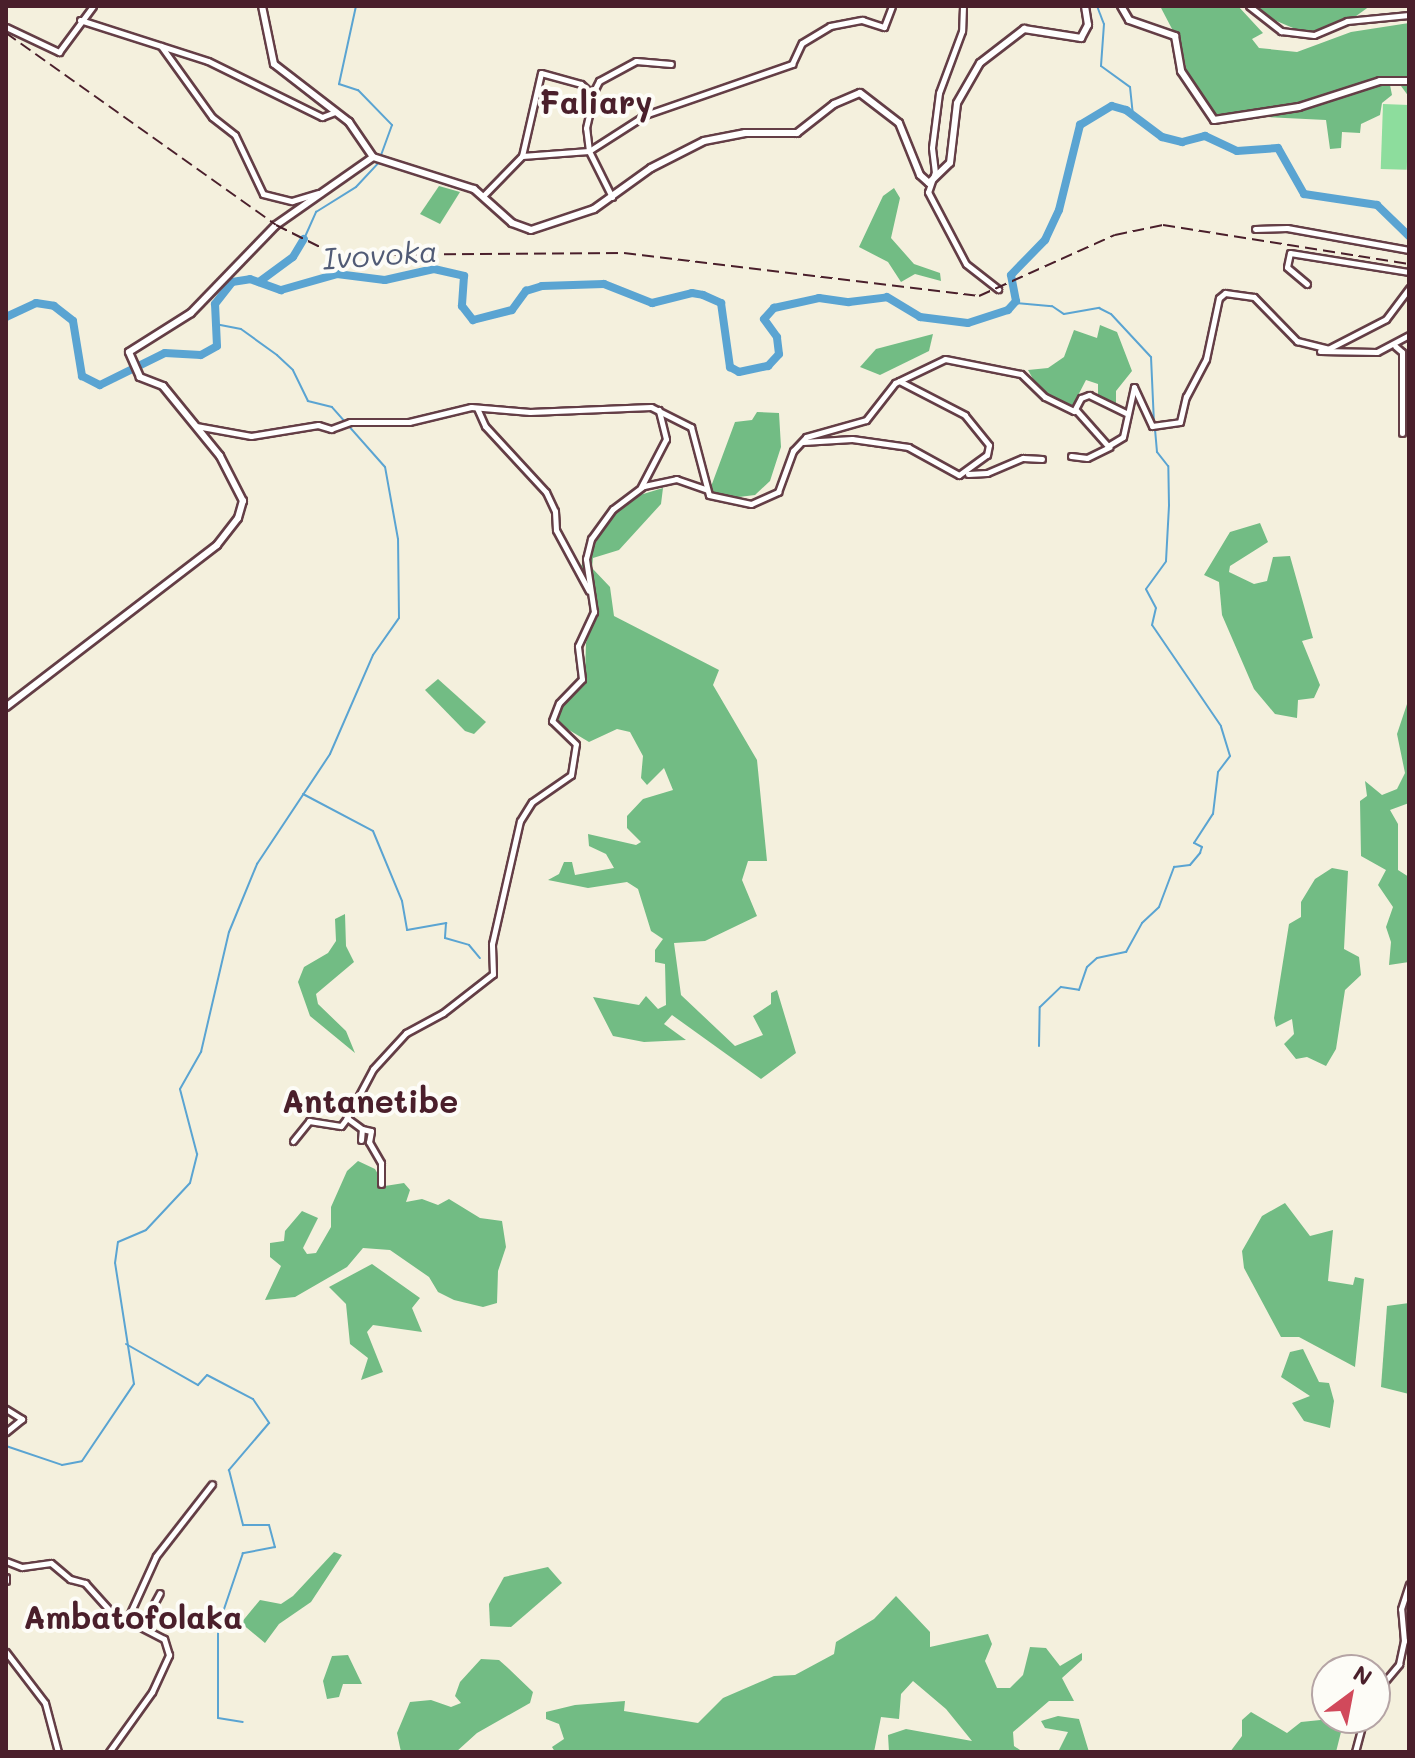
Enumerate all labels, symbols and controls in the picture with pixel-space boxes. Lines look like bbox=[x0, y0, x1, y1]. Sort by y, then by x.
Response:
district label: Faliary bbox=[539, 82, 653, 120]
water label: Ivovoka bbox=[321, 232, 439, 276]
district label: Antanetibe bbox=[282, 1081, 458, 1119]
district label: Ambatofolaka bbox=[23, 1597, 243, 1635]
north arrow bbox=[1311, 1654, 1391, 1734]
text: N bbox=[1348, 1658, 1378, 1692]

